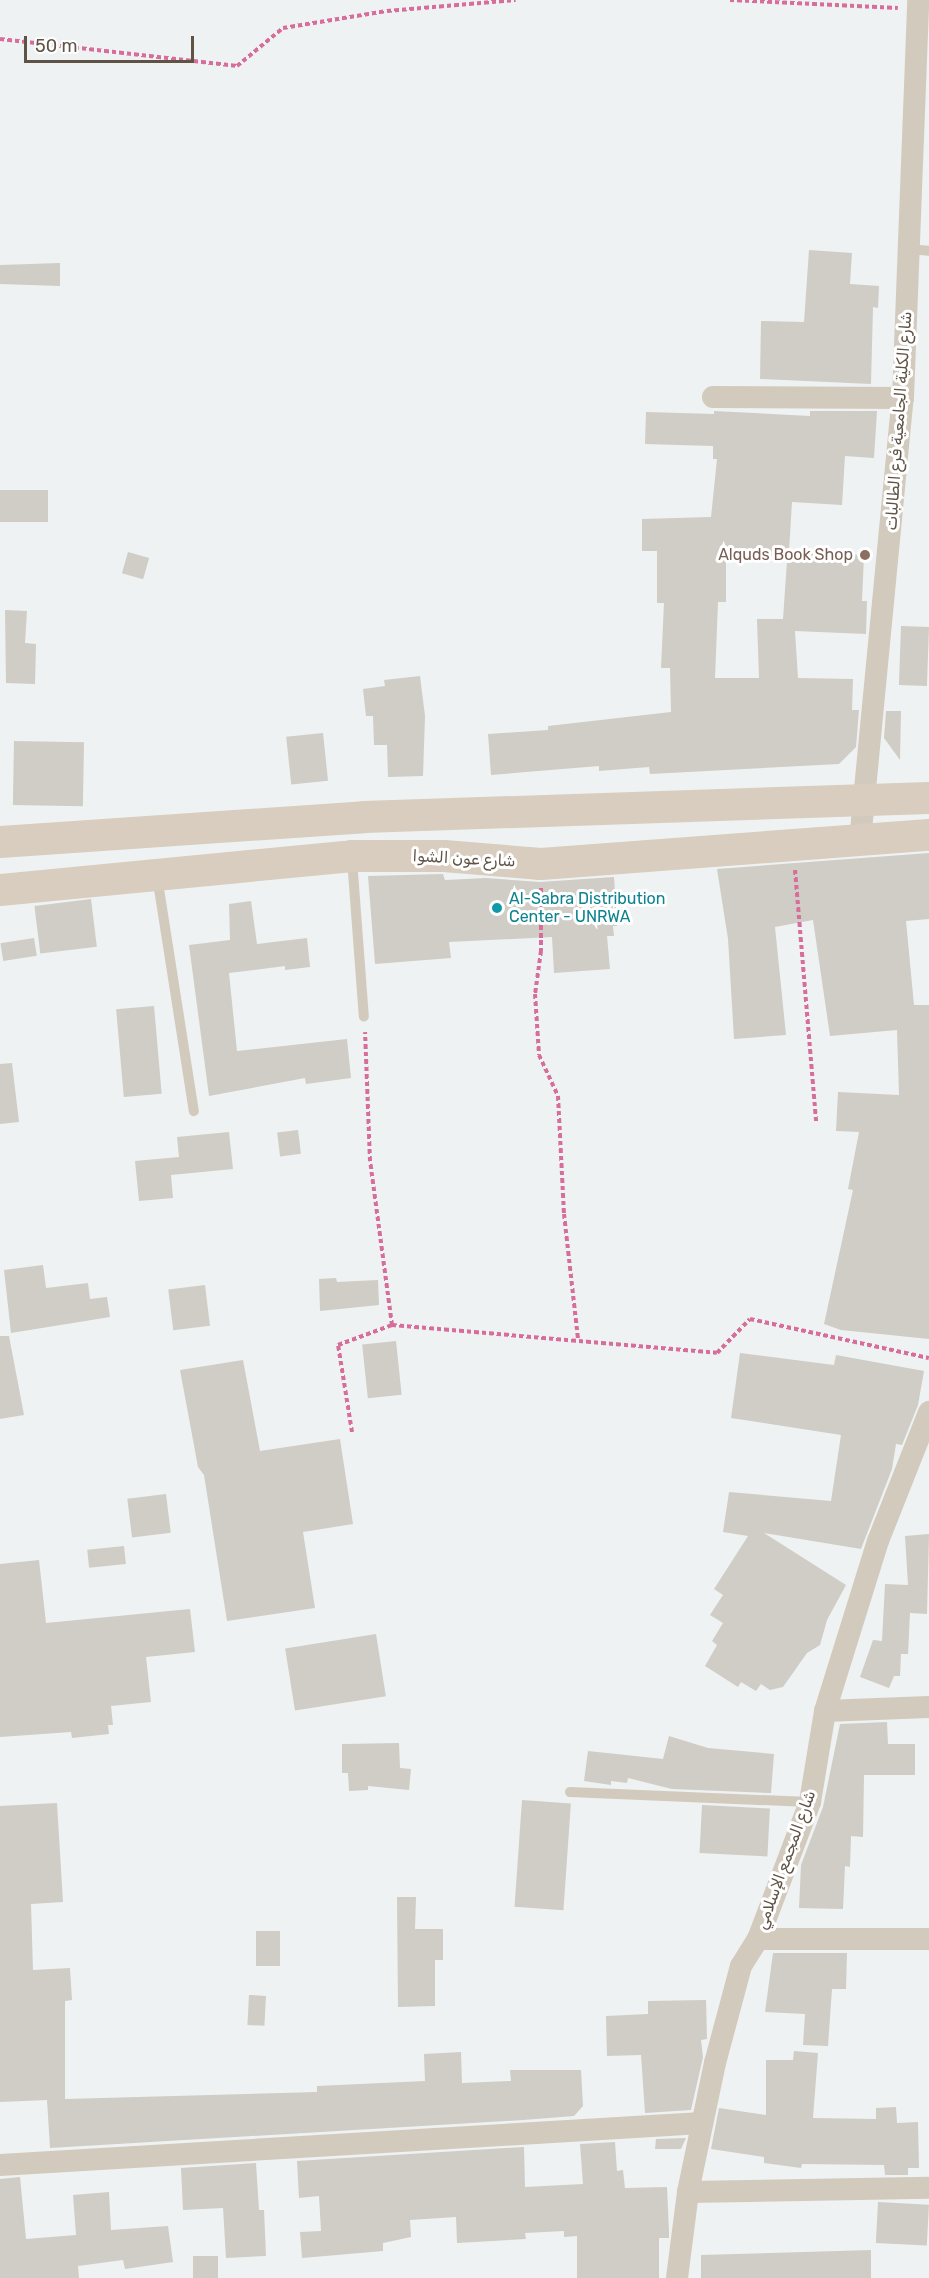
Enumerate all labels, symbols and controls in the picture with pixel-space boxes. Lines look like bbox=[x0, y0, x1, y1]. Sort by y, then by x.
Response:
scale bar bbox=[27, 24, 196, 62]
text: 50 m bbox=[35, 35, 78, 57]
street label: شارع الكلية الجامعية فرع الطالبات bbox=[882, 311, 916, 531]
place label: Alquds Book Shop bbox=[718, 545, 853, 565]
marker: Alquds Book Shop bbox=[858, 548, 872, 562]
street label: شارع عون الشوا bbox=[412, 847, 516, 871]
place label: Al-Sabra Distribution Center - UNRWA bbox=[509, 889, 665, 927]
marker: Al-Sabra Distribution Center - UNRWA bbox=[490, 901, 504, 915]
street label: شارع المجمع الإسلامي bbox=[752, 1788, 820, 1932]

